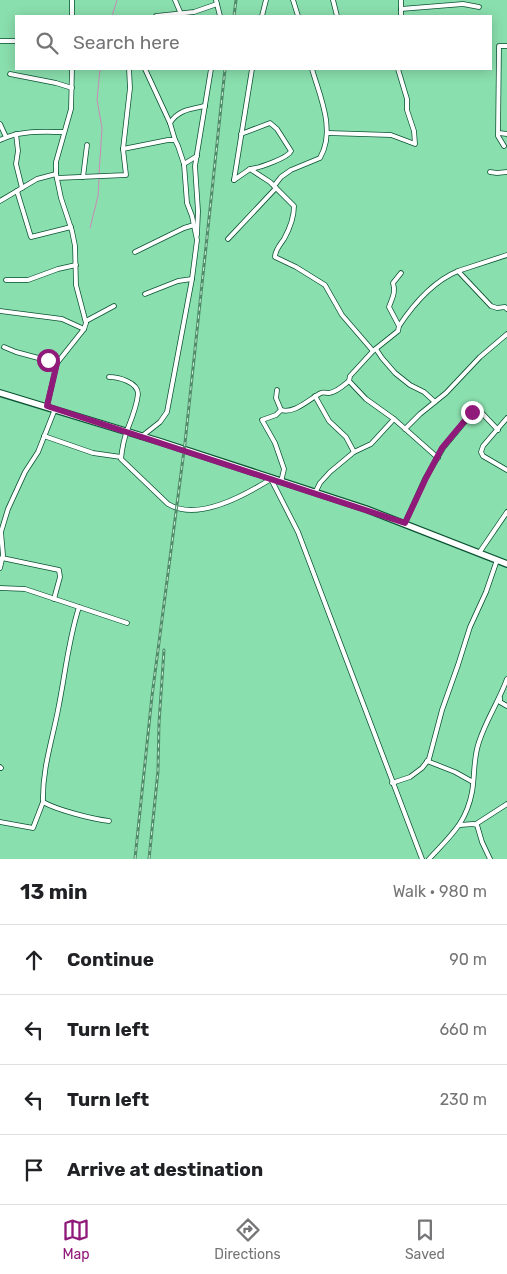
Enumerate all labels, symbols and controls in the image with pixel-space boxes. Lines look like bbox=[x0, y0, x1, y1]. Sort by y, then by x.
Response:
search box bbox=[15, 15, 492, 70]
icon: search bbox=[33, 29, 61, 57]
text: Search here bbox=[73, 31, 180, 54]
route start bbox=[37, 349, 60, 372]
route end bbox=[461, 401, 484, 424]
text: 13 min bbox=[20, 879, 88, 904]
text: Walk · 980 m bbox=[393, 882, 487, 901]
icon: ahead bbox=[20, 946, 48, 974]
text: Continue bbox=[67, 948, 154, 971]
text: 90 m bbox=[449, 950, 487, 969]
icon: left bbox=[20, 1016, 48, 1044]
text: Turn left bbox=[67, 1018, 149, 1041]
text: 660 m bbox=[439, 1020, 487, 1039]
icon: left bbox=[20, 1086, 48, 1114]
text: Turn left bbox=[67, 1088, 149, 1111]
text: 230 m bbox=[440, 1090, 487, 1109]
icon: arrive bbox=[20, 1156, 48, 1184]
text: Arrive at destination bbox=[67, 1158, 263, 1181]
tab: Map bbox=[62, 1216, 90, 1263]
tab: Directions bbox=[214, 1216, 281, 1263]
tab: Saved bbox=[405, 1216, 445, 1263]

